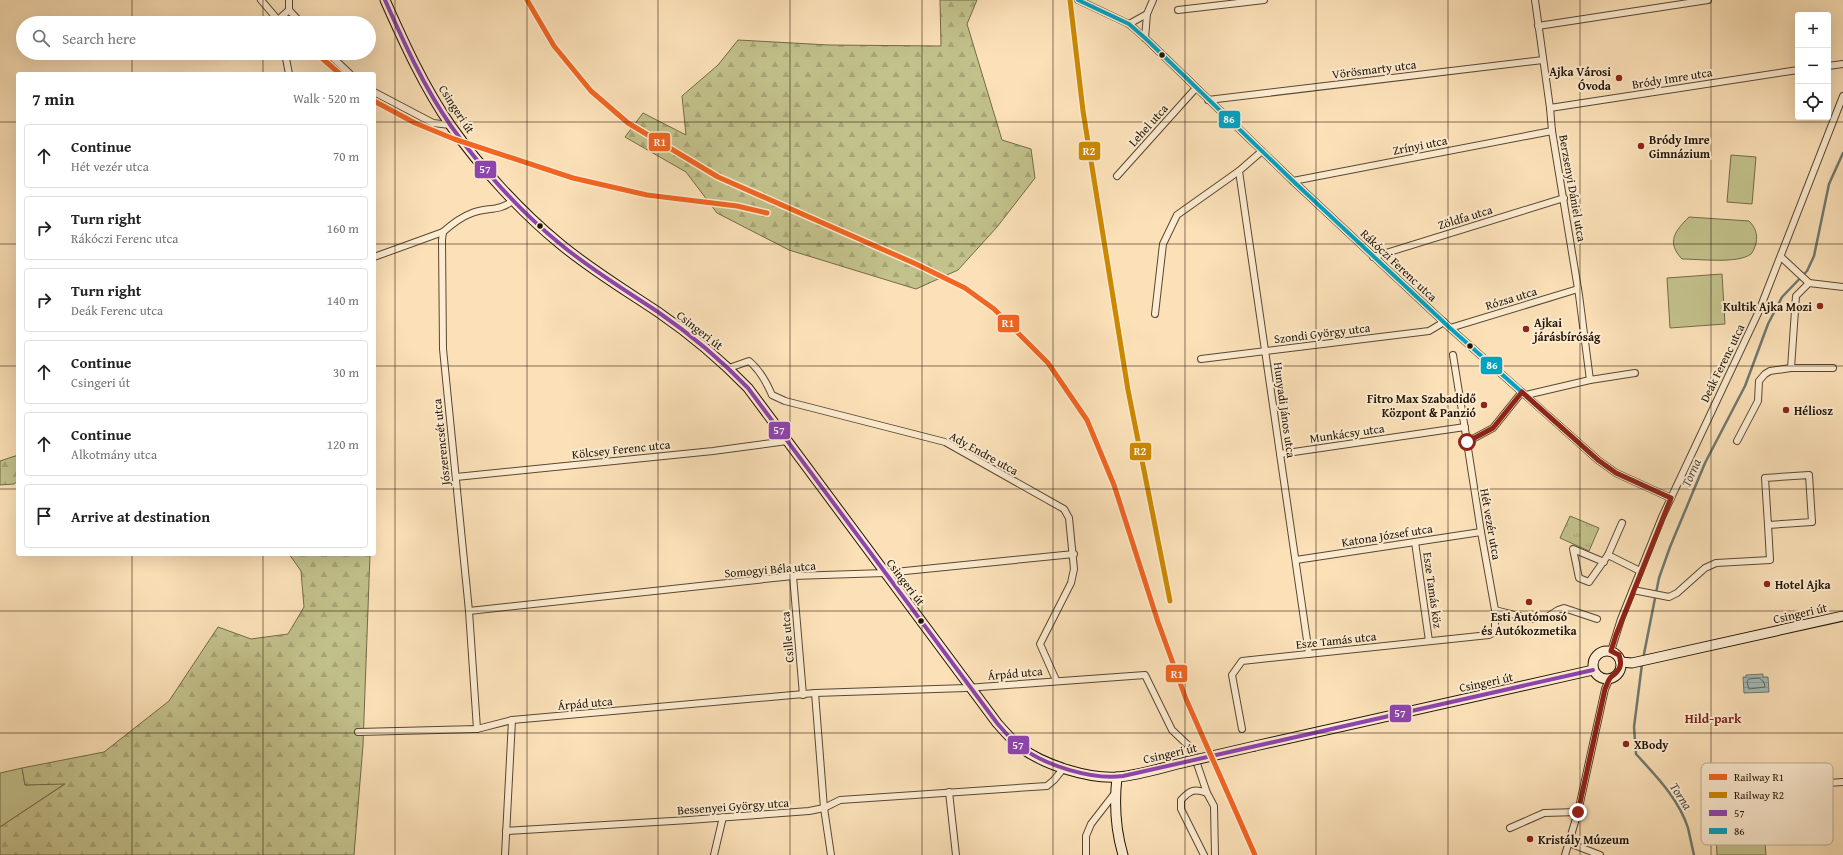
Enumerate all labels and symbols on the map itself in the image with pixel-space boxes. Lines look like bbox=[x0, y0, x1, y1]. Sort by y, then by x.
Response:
unlabelled marker bbox=[1157, 50, 1167, 60]
street label: Vörösmarty utca bbox=[1331, 55, 1417, 83]
place label: Ajka Városi Óvoda bbox=[1549, 63, 1612, 94]
street label: Bródy Imre utca bbox=[1631, 63, 1714, 93]
marker: Ajka Városi Óvoda bbox=[1614, 73, 1624, 83]
street label: Csingeri út bbox=[435, 81, 479, 137]
street label: Lehel utca bbox=[1124, 100, 1172, 150]
line badge: 86 bbox=[1218, 110, 1241, 129]
text: 86 bbox=[1223, 111, 1235, 127]
street label: Zrínyi utca bbox=[1391, 131, 1449, 159]
place label: Bródy Imre Gimnázium bbox=[1649, 131, 1711, 162]
line badge: R1 bbox=[648, 132, 671, 152]
street label: Berzsenyi Dániel utca bbox=[1555, 133, 1591, 243]
text: R1 bbox=[654, 134, 667, 150]
line badge: R2 bbox=[1078, 141, 1101, 161]
marker: Bródy Imre Gimnázium bbox=[1636, 141, 1646, 151]
text: R2 bbox=[1083, 143, 1096, 159]
line badge: 57 bbox=[474, 160, 497, 179]
text: 57 bbox=[479, 161, 491, 177]
street label: Zöldfa utca bbox=[1436, 201, 1495, 233]
unlabelled marker bbox=[535, 221, 545, 231]
street label: Rákóczi Ferenc utca bbox=[1357, 225, 1441, 305]
street label: Rózsa utca bbox=[1483, 282, 1539, 314]
place label: Kultik Ajka Mozi bbox=[1723, 298, 1812, 315]
marker: Kultik Ajka Mozi bbox=[1815, 301, 1825, 311]
street label: Csingeri út bbox=[673, 306, 727, 354]
line badge: R1 bbox=[997, 314, 1020, 333]
place label: Ajkai járásbíróság bbox=[1532, 314, 1601, 345]
text: R1 bbox=[1002, 315, 1015, 331]
street label: Szondi György utca bbox=[1273, 319, 1371, 347]
street label: Deák Ferenc utca bbox=[1696, 321, 1748, 405]
marker: Ajkai járásbíróság bbox=[1521, 324, 1531, 334]
unlabelled marker bbox=[1465, 341, 1475, 351]
line badge: 86 bbox=[1480, 356, 1503, 375]
text: 86 bbox=[1486, 357, 1498, 373]
street label: Hunyadi János utca bbox=[1270, 361, 1300, 459]
place label: Fitro Max Szabadidő Központ & Panzió bbox=[1367, 390, 1477, 421]
street label: Jószerencsét utca bbox=[428, 398, 454, 488]
marker: Fitro Max Szabadidő Központ & Panzió bbox=[1479, 400, 1489, 410]
place label: Héliosz bbox=[1794, 402, 1833, 419]
marker: Héliosz bbox=[1781, 405, 1791, 415]
street label: Munkácsy utca bbox=[1309, 419, 1386, 447]
line badge: 57 bbox=[768, 421, 791, 440]
text: 57 bbox=[773, 422, 785, 438]
street label: Ady Endre utca bbox=[947, 427, 1022, 479]
route start bbox=[1458, 433, 1476, 451]
street label: Kölcsey Ferenc utca bbox=[571, 435, 671, 463]
line badge: R2 bbox=[1129, 442, 1152, 461]
text: R2 bbox=[1134, 443, 1147, 459]
water label: Torna bbox=[1676, 456, 1706, 490]
street label: Hét vezér utca bbox=[1476, 487, 1506, 561]
street label: Katona József utca bbox=[1340, 519, 1434, 551]
street label: Esze Tamás köz bbox=[1419, 551, 1447, 629]
street label: Csingeri út bbox=[883, 555, 930, 610]
street label: Somogyi Béla utca bbox=[724, 557, 817, 581]
place label: Hotel Ajka bbox=[1775, 576, 1832, 593]
marker: Hotel Ajka bbox=[1762, 579, 1772, 589]
marker: Esti Autómosó és Autókozmetika bbox=[1524, 597, 1534, 607]
street label: Csingeri út bbox=[1771, 598, 1829, 627]
place label: Esti Autómosó és Autókozmetika bbox=[1481, 608, 1577, 639]
street label: Csille utca bbox=[776, 610, 798, 663]
unlabelled marker bbox=[916, 616, 926, 626]
street label: Esze Tamás utca bbox=[1295, 627, 1377, 653]
street label: Árpád utca bbox=[987, 662, 1044, 684]
line badge: R1 bbox=[1165, 664, 1188, 683]
text: R1 bbox=[1171, 666, 1184, 682]
street label: Csingeri út bbox=[1457, 668, 1515, 696]
street label: Árpád utca bbox=[557, 692, 614, 714]
line badge: 57 bbox=[1389, 704, 1412, 723]
text: 57 bbox=[1394, 705, 1406, 721]
district label: Hild-park bbox=[1685, 709, 1742, 728]
line badge: 57 bbox=[1007, 735, 1030, 755]
place label: XBody bbox=[1634, 736, 1669, 753]
text: 57 bbox=[1012, 737, 1024, 753]
street label: Csingeri út bbox=[1141, 738, 1199, 767]
marker: XBody bbox=[1621, 739, 1631, 749]
legend bbox=[1701, 763, 1833, 845]
text: Railway R1 bbox=[1734, 769, 1784, 785]
water label: Torna bbox=[1665, 779, 1697, 814]
text: Railway R2 bbox=[1734, 787, 1784, 803]
street label: Bessenyei György utca bbox=[676, 794, 790, 818]
route end bbox=[1569, 803, 1587, 821]
text: 57 bbox=[1734, 805, 1745, 821]
text: 86 bbox=[1734, 823, 1745, 839]
place label: Kristály Múzeum bbox=[1538, 831, 1630, 848]
marker: Kristály Múzeum bbox=[1525, 834, 1535, 844]

